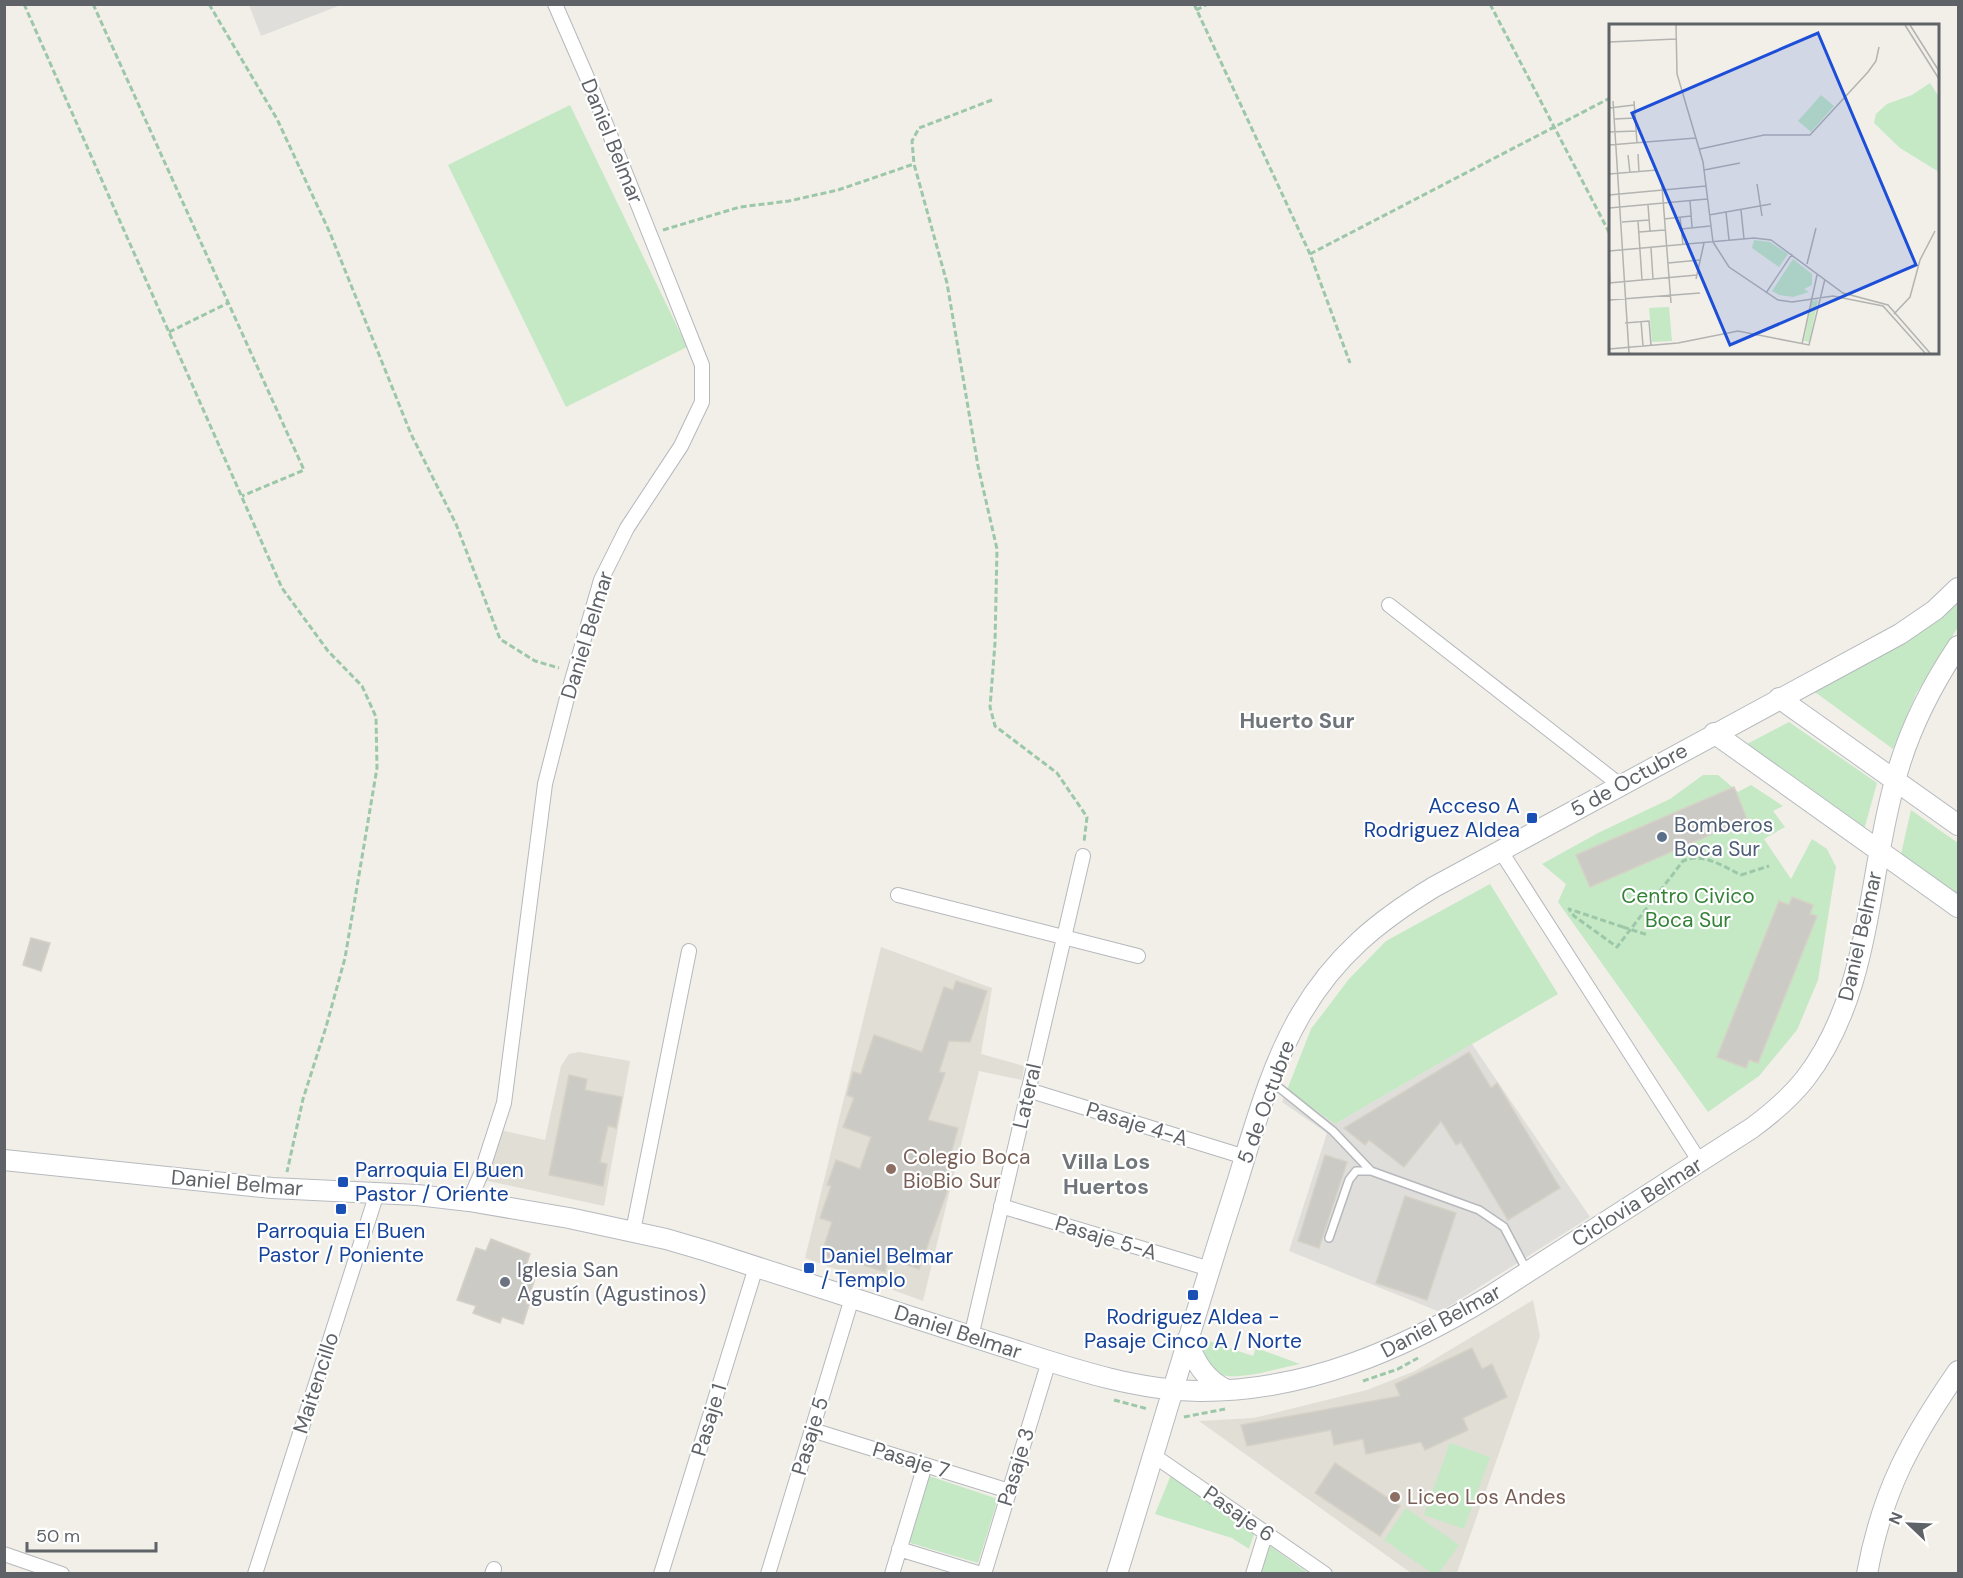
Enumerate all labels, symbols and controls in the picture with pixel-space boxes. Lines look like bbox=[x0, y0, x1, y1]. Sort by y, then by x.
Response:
inset map bbox=[1609, 24, 1939, 354]
street label: Daniel Belmar bbox=[574, 74, 650, 208]
street label: Daniel Belmar bbox=[554, 567, 620, 702]
district label: Huerto Sur bbox=[1239, 706, 1355, 735]
street label: 5 de Octubre bbox=[1565, 736, 1693, 824]
place label: Acceso A Rodriguez Aldea bbox=[1364, 792, 1520, 844]
marker: Acceso A Rodriguez Aldea bbox=[1525, 811, 1539, 825]
place label: Bomberos Boca Sur bbox=[1674, 811, 1773, 863]
marker: Bomberos Boca Sur bbox=[1655, 830, 1669, 844]
street label: Daniel Belmar bbox=[1831, 868, 1889, 1004]
park label: Centro Civico Boca Sur bbox=[1621, 882, 1755, 934]
street label: 5 de Octubre bbox=[1231, 1036, 1301, 1168]
street label: Lateral bbox=[1006, 1061, 1048, 1131]
street label: Pasaje 4-A bbox=[1083, 1095, 1191, 1153]
place label: Colegio Boca BioBio Sur bbox=[903, 1143, 1030, 1195]
district label: Villa Los Huertos bbox=[1062, 1147, 1150, 1201]
street label: Ciclovia Belmar bbox=[1566, 1151, 1708, 1253]
place label: Parroquia El Buen Pastor / Oriente bbox=[355, 1156, 524, 1208]
marker: Colegio Boca BioBio Sur bbox=[884, 1162, 898, 1176]
street label: Daniel Belmar bbox=[170, 1163, 304, 1203]
marker: Parroquia El Buen Pastor / Oriente bbox=[336, 1175, 350, 1189]
marker: Parroquia El Buen Pastor / Poniente bbox=[334, 1202, 348, 1216]
street label: Pasaje 5-A bbox=[1052, 1209, 1160, 1267]
place label: Parroquia El Buen Pastor / Poniente bbox=[257, 1217, 425, 1269]
place label: Daniel Belmar / Templo bbox=[821, 1242, 954, 1294]
place label: Iglesia San Agustín (Agustinos) bbox=[517, 1256, 706, 1308]
marker: Daniel Belmar / Templo bbox=[802, 1261, 816, 1275]
marker: Iglesia San Agustín (Agustinos) bbox=[498, 1275, 512, 1289]
street label: Daniel Belmar bbox=[1376, 1277, 1506, 1364]
marker: Rodriguez Aldea - Pasaje Cinco A / Norte bbox=[1186, 1288, 1200, 1302]
street label: Daniel Belmar bbox=[891, 1298, 1025, 1366]
place label: Rodriguez Aldea - Pasaje Cinco A / Norte bbox=[1084, 1303, 1302, 1355]
street label: Maitencillo bbox=[286, 1329, 346, 1437]
street label: Pasaje 1 bbox=[685, 1380, 733, 1460]
street label: Pasaje 5 bbox=[785, 1393, 835, 1479]
street label: Pasaje 3 bbox=[991, 1425, 1041, 1509]
street label: Pasaje 7 bbox=[869, 1435, 953, 1485]
street label: Pasaje 6 bbox=[1198, 1479, 1280, 1549]
place label: Liceo Los Andes bbox=[1407, 1483, 1566, 1511]
marker: Liceo Los Andes bbox=[1388, 1490, 1402, 1504]
north arrow bbox=[1879, 1494, 1939, 1554]
text: N bbox=[1884, 1509, 1908, 1528]
scale bar bbox=[27, 1515, 156, 1553]
text: 50 m bbox=[36, 1524, 80, 1548]

